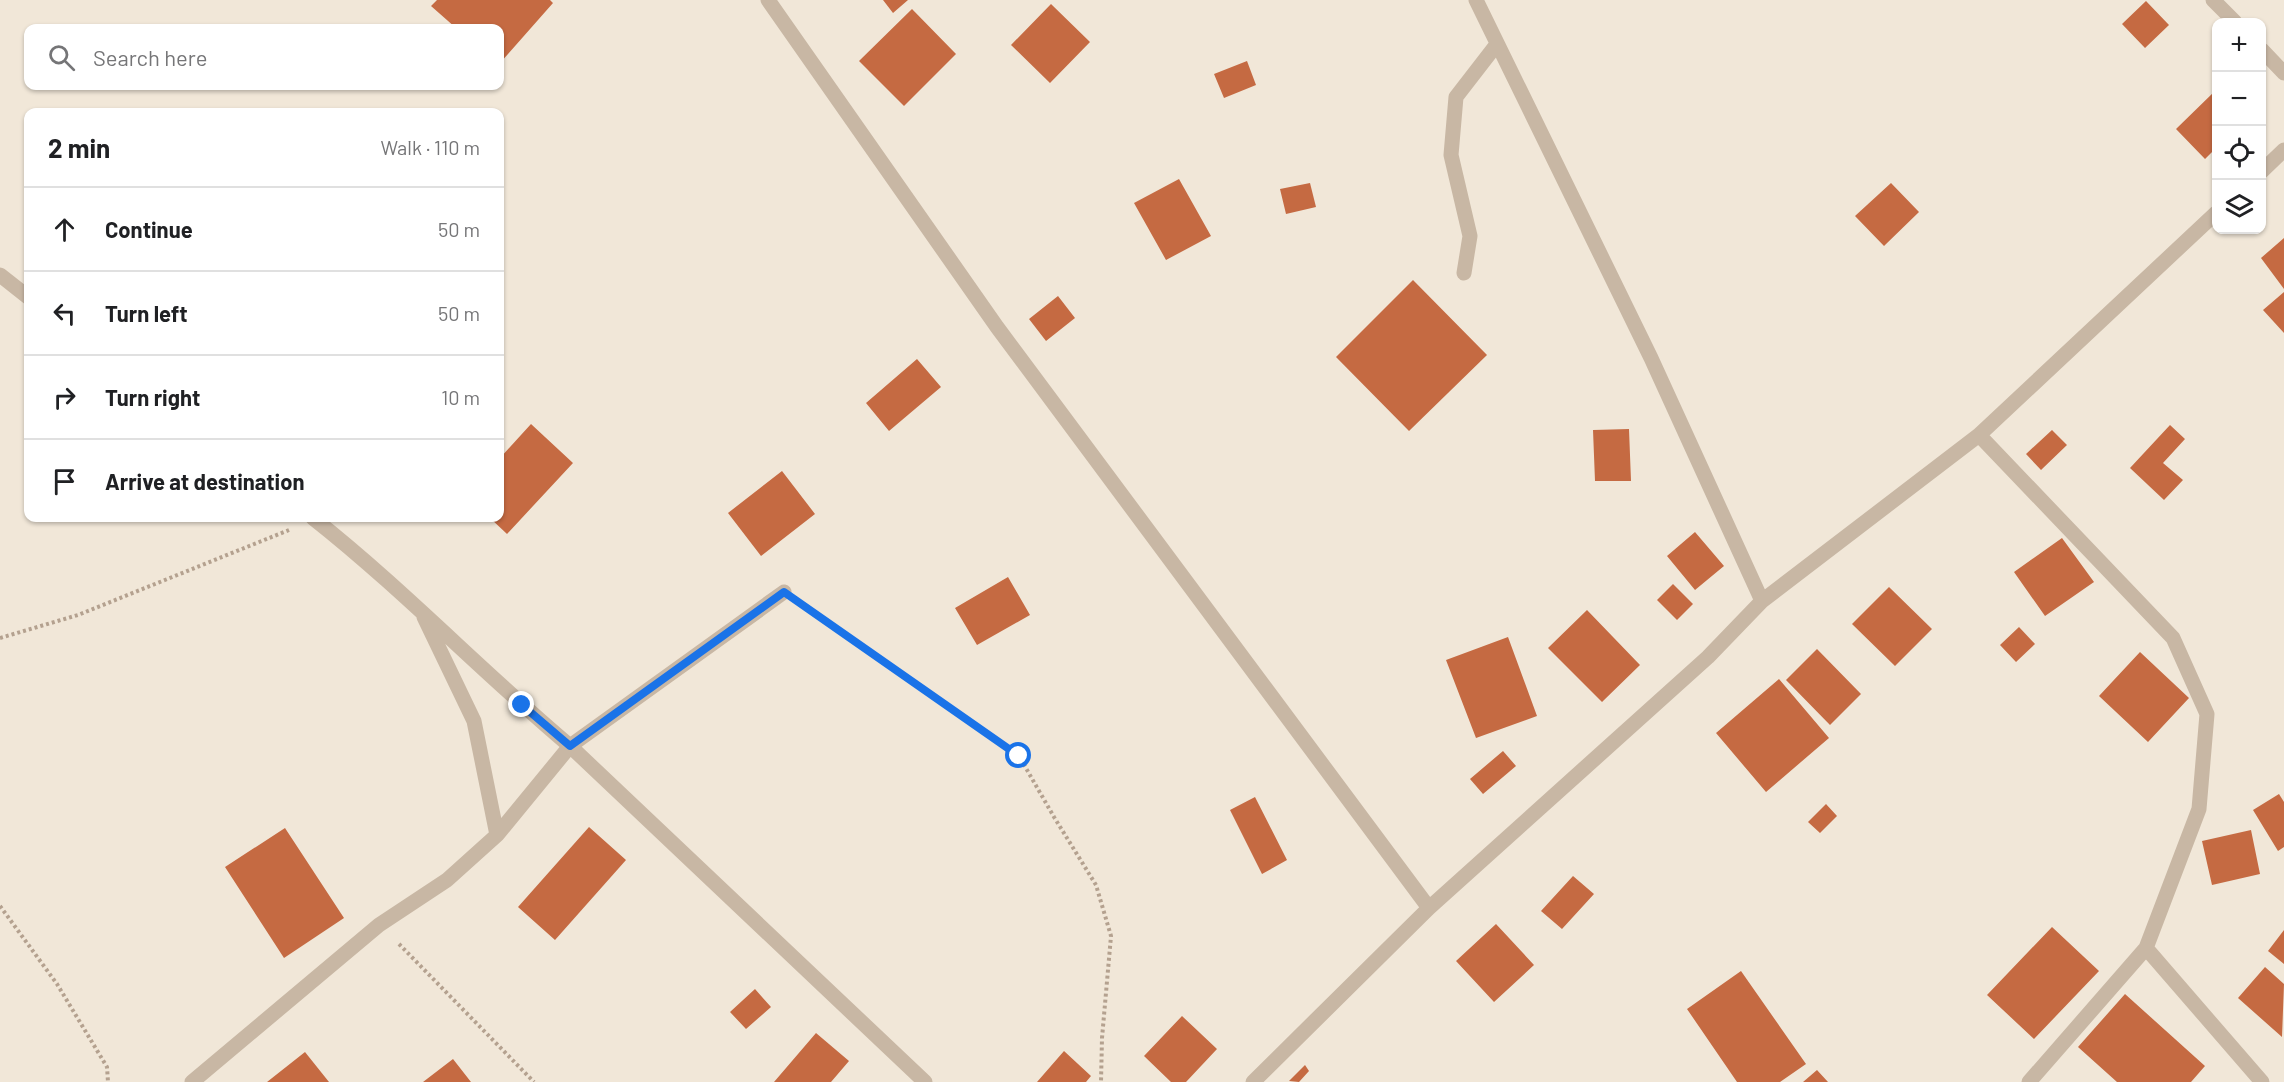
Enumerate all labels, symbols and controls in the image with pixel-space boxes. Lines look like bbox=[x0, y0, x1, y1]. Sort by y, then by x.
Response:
map controls bbox=[2212, 18, 2266, 234]
button: + bbox=[2212, 18, 2266, 72]
search box bbox=[24, 24, 504, 90]
icon: search bbox=[45, 41, 78, 74]
text: Search here bbox=[93, 44, 207, 70]
button: − bbox=[2212, 72, 2266, 126]
button: locate bbox=[2212, 126, 2266, 180]
text: 2 min bbox=[48, 132, 110, 163]
text: Walk · 110 m bbox=[380, 135, 480, 159]
button: layers bbox=[2212, 180, 2266, 234]
icon: ahead bbox=[48, 213, 81, 246]
text: Continue bbox=[105, 216, 193, 242]
text: 50 m bbox=[438, 217, 480, 241]
icon: left bbox=[48, 297, 81, 330]
text: Turn left bbox=[105, 300, 188, 326]
text: 50 m bbox=[438, 301, 480, 325]
icon: right bbox=[48, 381, 81, 414]
text: Turn right bbox=[105, 384, 200, 410]
text: 10 m bbox=[441, 385, 480, 409]
icon: arrive bbox=[48, 465, 81, 498]
text: Arrive at destination bbox=[105, 468, 304, 494]
route end bbox=[508, 691, 534, 717]
route start bbox=[1005, 742, 1031, 768]

